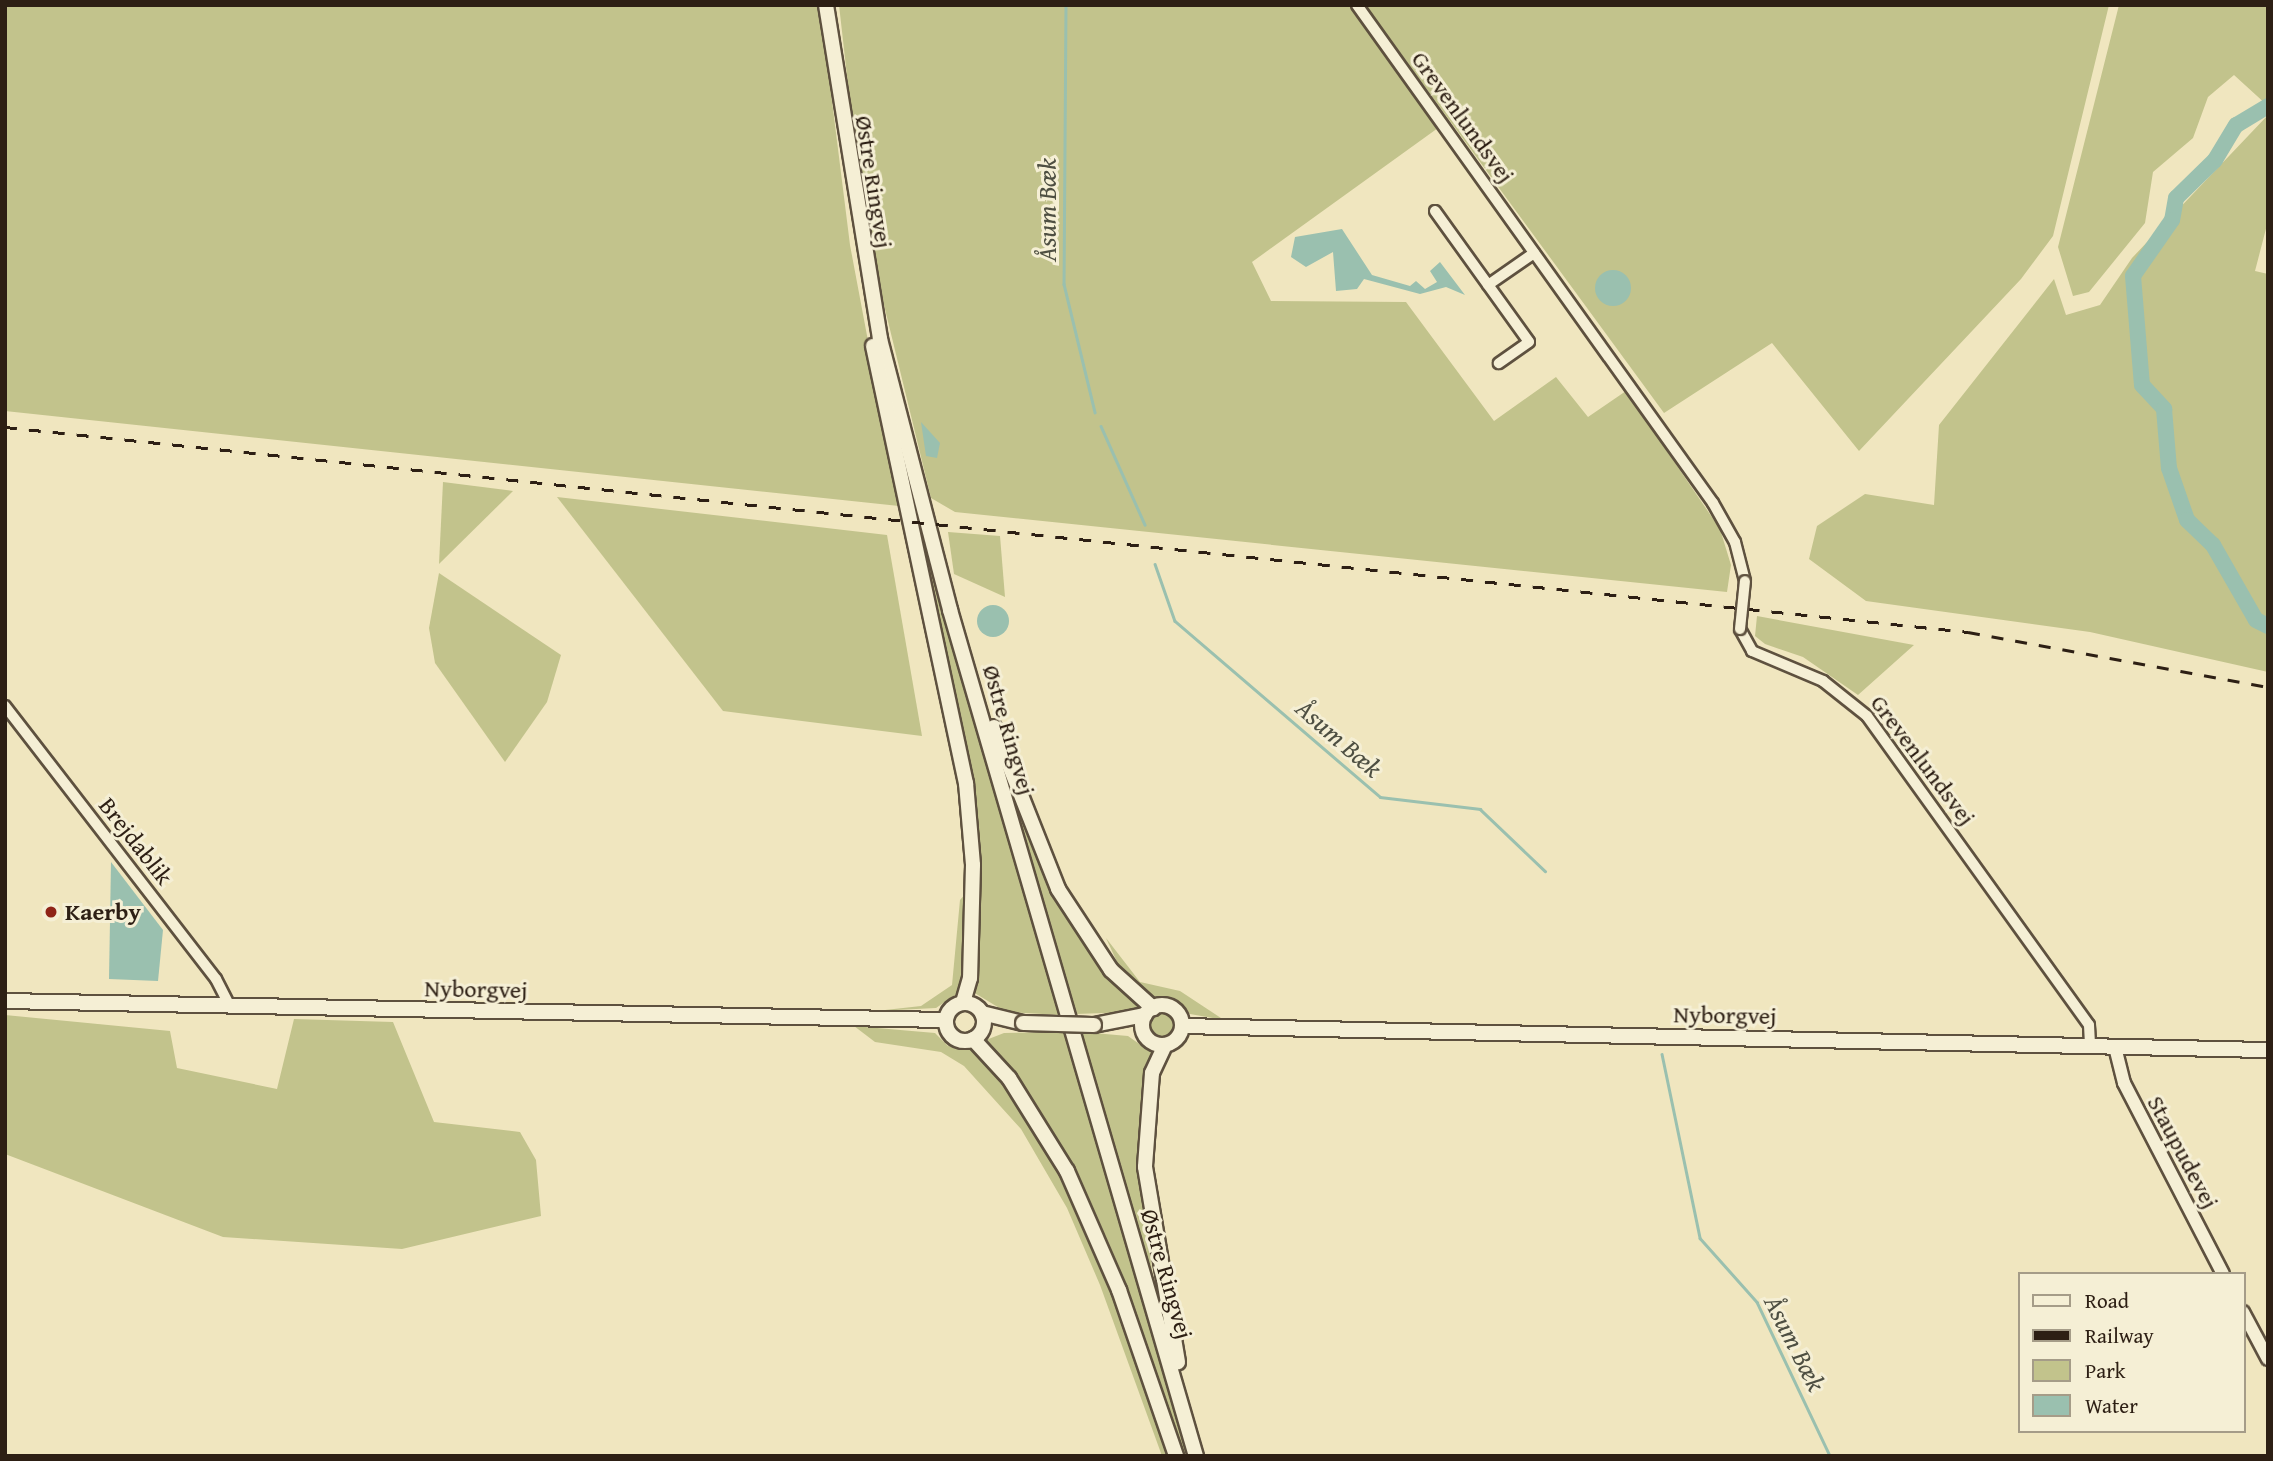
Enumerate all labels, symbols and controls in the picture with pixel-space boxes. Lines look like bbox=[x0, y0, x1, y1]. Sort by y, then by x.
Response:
street label: Grevenlundsvej bbox=[1406, 46, 1520, 188]
street label: Østre Ringvej bbox=[849, 114, 899, 250]
water label: Åsum Bæk bbox=[1031, 158, 1063, 262]
street label: Østre Ringvej bbox=[977, 662, 1041, 798]
street label: Grevenlundsvej bbox=[1865, 689, 1981, 831]
water label: Åsum Bæk bbox=[1290, 692, 1388, 784]
street label: Brejdablik bbox=[93, 792, 179, 890]
place label: Kaerby bbox=[65, 898, 141, 926]
marker: Kaerby bbox=[43, 904, 59, 920]
street label: Nyborgvej bbox=[424, 974, 528, 1004]
street label: Nyborgvej bbox=[1673, 1000, 1777, 1030]
street label: Staupudevej bbox=[2141, 1091, 2225, 1213]
street label: Østre Ringvej bbox=[1135, 1206, 1199, 1342]
legend bbox=[2018, 1272, 2245, 1433]
text: Road bbox=[2085, 1285, 2129, 1316]
water label: Åsum Bæk bbox=[1758, 1290, 1832, 1396]
text: Railway bbox=[2085, 1320, 2154, 1351]
text: Park bbox=[2085, 1355, 2126, 1386]
text: Water bbox=[2085, 1390, 2138, 1421]

